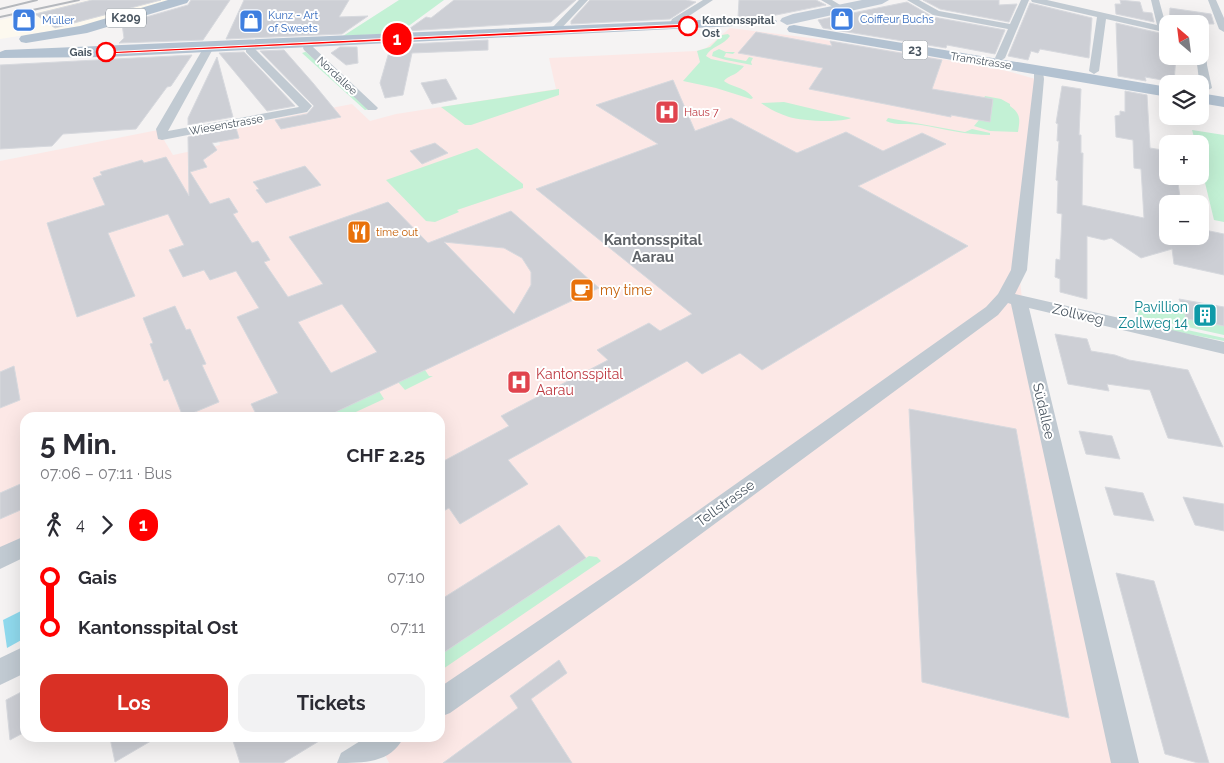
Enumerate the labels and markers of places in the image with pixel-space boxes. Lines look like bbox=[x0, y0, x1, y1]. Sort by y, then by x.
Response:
shop icon: Coiffeur Buchs bbox=[829, 6, 855, 32]
shop icon: Müller bbox=[11, 7, 37, 33]
shop icon: Kunz - Art of Sweets bbox=[238, 8, 264, 34]
place label: Kunz - Art of Sweets bbox=[268, 9, 318, 35]
place label: Coiffeur Buchs bbox=[860, 13, 934, 26]
place label: Müller bbox=[42, 14, 75, 27]
place label: Kantonsspital Ost bbox=[702, 14, 775, 40]
marker: Kantonsspital Ost bbox=[678, 16, 698, 36]
marker: Gais bbox=[96, 42, 116, 62]
place label: Gais bbox=[69, 46, 93, 59]
hospital icon: Haus 7 bbox=[654, 99, 680, 125]
place label: Haus 7 bbox=[684, 106, 719, 119]
restaurant icon: time out bbox=[346, 219, 372, 245]
place label: time out bbox=[376, 226, 419, 239]
cafe icon: my time bbox=[569, 277, 595, 303]
place label: my time bbox=[600, 282, 652, 298]
place label: Pavillion Zollweg 14 bbox=[1119, 299, 1188, 331]
building icon: Pavillion Zollweg 14 bbox=[1192, 302, 1218, 328]
place label: Kantonsspital Aarau bbox=[536, 366, 623, 398]
hospital icon: Kantonsspital Aarau bbox=[506, 369, 532, 395]

